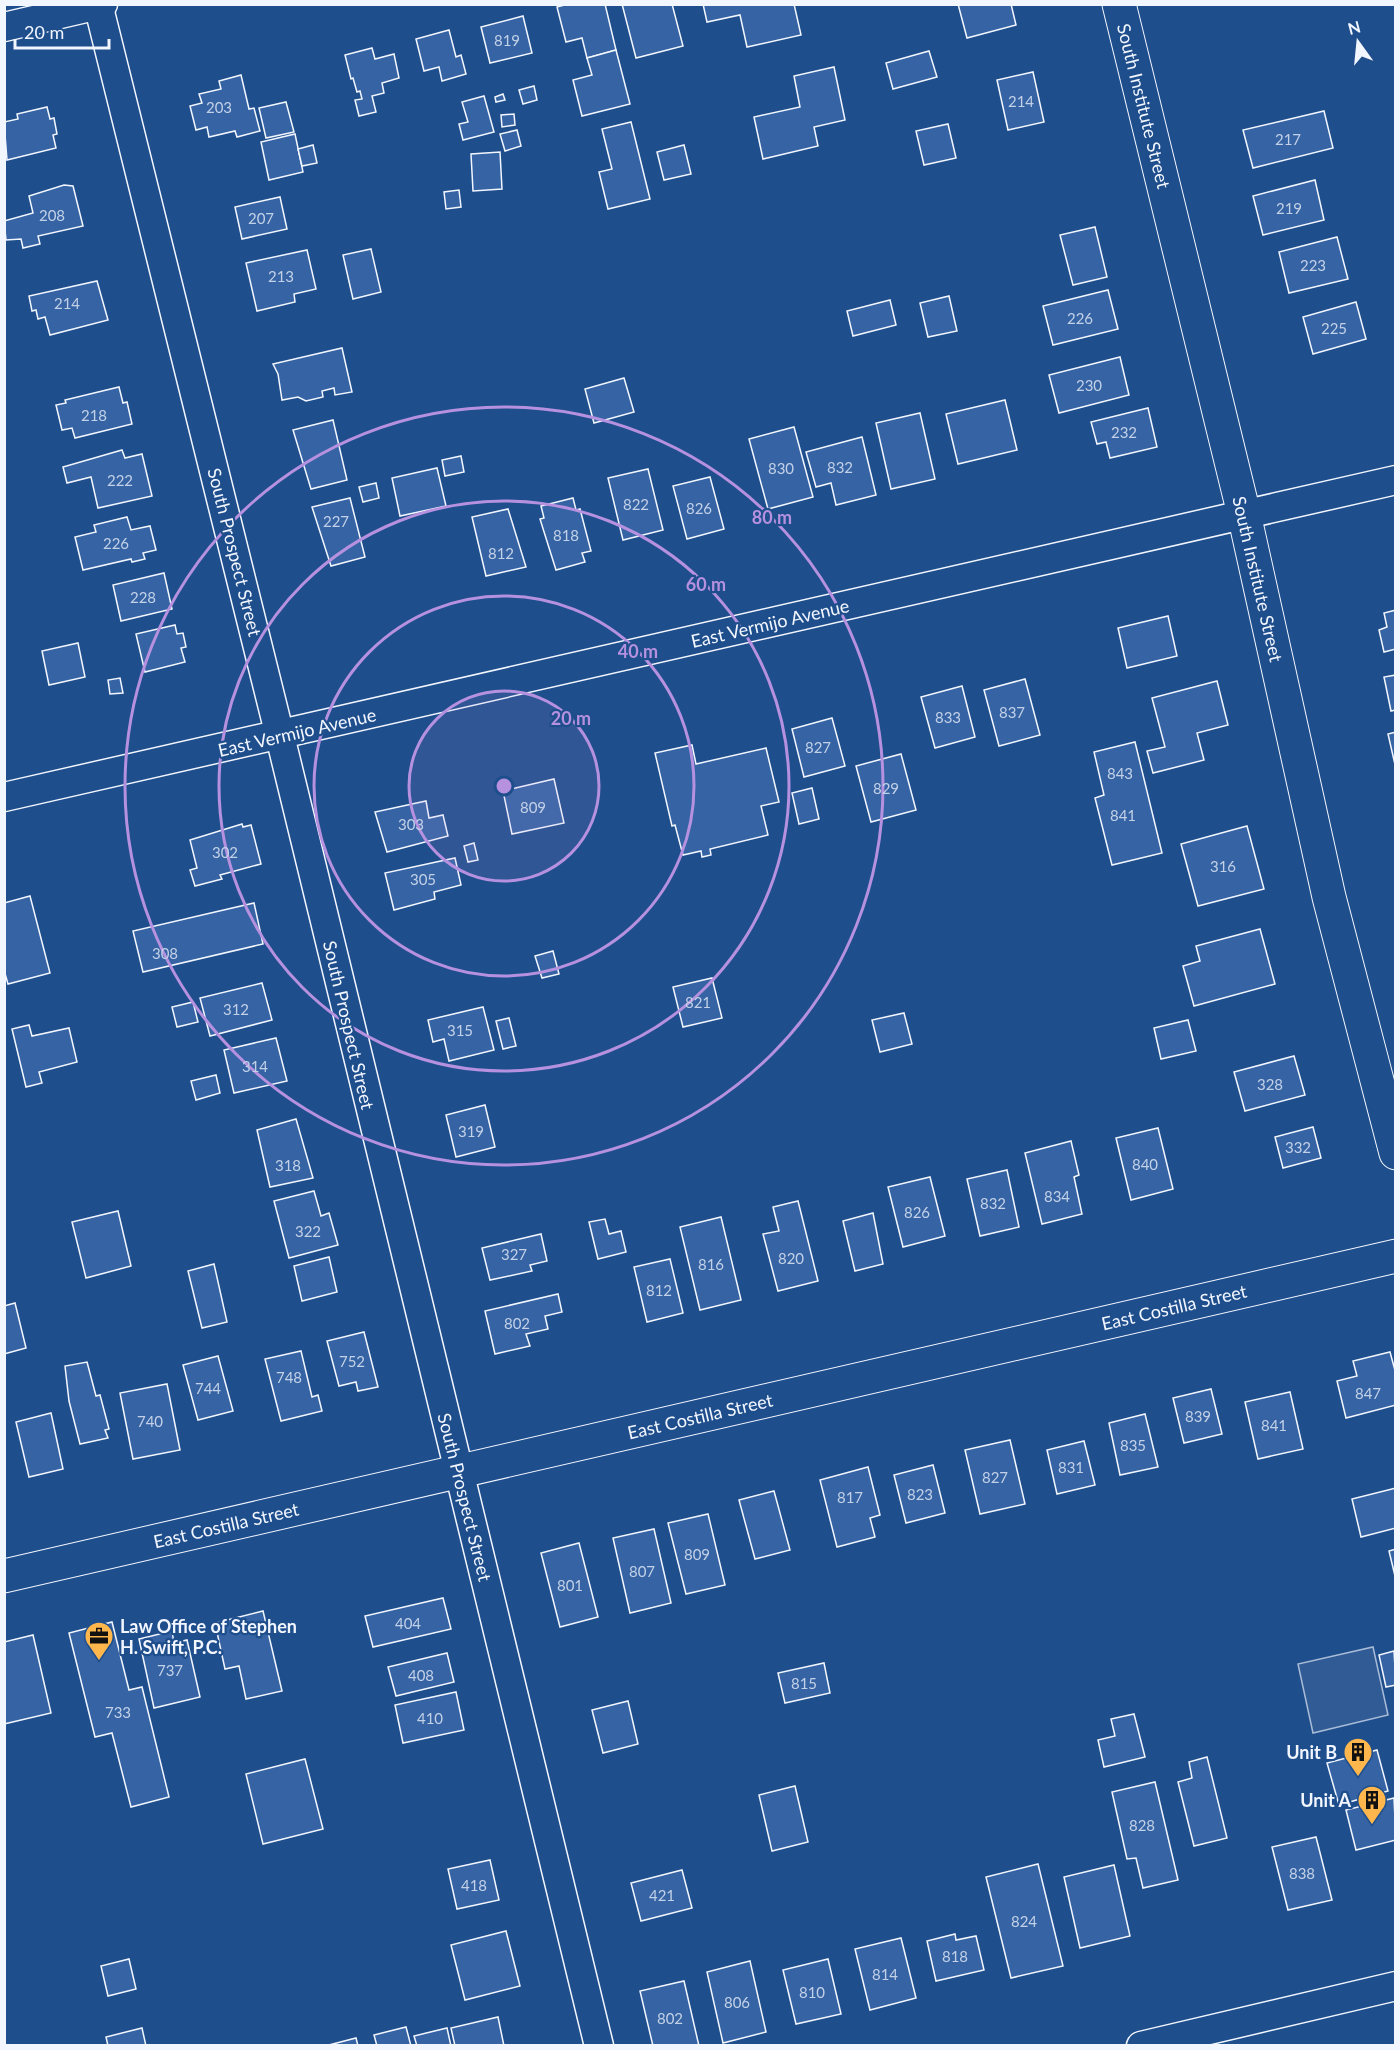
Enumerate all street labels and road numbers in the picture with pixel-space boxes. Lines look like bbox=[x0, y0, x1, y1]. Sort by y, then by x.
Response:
street label: South Institute Street bbox=[1113, 21, 1175, 191]
street label: South Prospect Street bbox=[203, 466, 267, 639]
street label: South Institute Street bbox=[1228, 494, 1288, 664]
street label: East Vermijo Avenue bbox=[689, 594, 851, 652]
street label: East Vermijo Avenue bbox=[216, 703, 378, 761]
street label: South Prospect Street bbox=[319, 938, 379, 1112]
street label: East Costilla Street bbox=[1099, 1279, 1249, 1334]
street label: East Costilla Street bbox=[625, 1388, 775, 1443]
street label: South Prospect Street bbox=[433, 1411, 497, 1584]
street label: East Costilla Street bbox=[151, 1497, 301, 1552]

